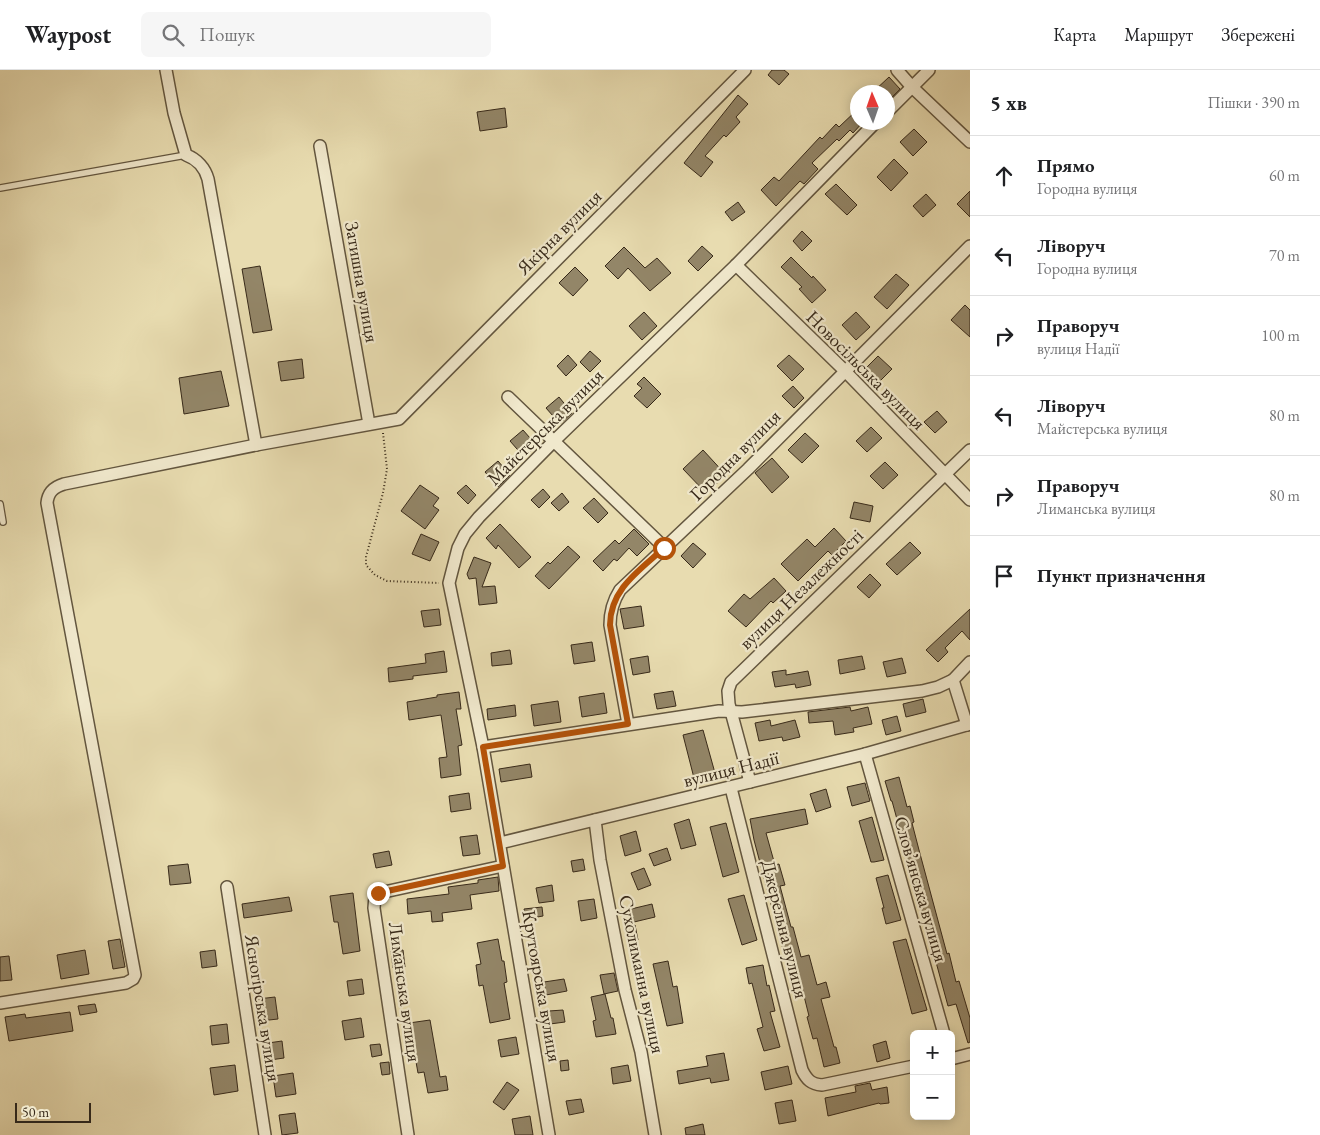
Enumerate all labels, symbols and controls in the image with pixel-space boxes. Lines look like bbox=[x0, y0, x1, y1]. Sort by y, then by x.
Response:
search box bbox=[141, 12, 491, 57]
text: Waypost bbox=[25, 19, 111, 50]
icon: search bbox=[159, 21, 187, 49]
text: Пошук bbox=[199, 22, 255, 47]
text: Карта bbox=[1053, 23, 1096, 46]
text: Маршрут bbox=[1124, 23, 1193, 46]
text: Збережені bbox=[1221, 23, 1295, 46]
north arrow bbox=[850, 85, 895, 130]
text: 5 хв bbox=[990, 89, 1027, 116]
text: Пішки · 390 m bbox=[1207, 92, 1300, 113]
text: Прямо bbox=[1037, 153, 1095, 178]
icon: ahead bbox=[990, 162, 1018, 190]
text: 60 m bbox=[1269, 165, 1300, 186]
text: Городна вулиця bbox=[1037, 178, 1137, 199]
street label: Якірна вулиця bbox=[510, 184, 607, 281]
street label: Затишна вулиця bbox=[339, 219, 385, 345]
text: Ліворуч bbox=[1037, 233, 1105, 258]
icon: left bbox=[990, 242, 1018, 270]
text: 70 m bbox=[1269, 245, 1300, 266]
text: Городна вулиця bbox=[1037, 258, 1137, 279]
street label: Новосільська вулиця bbox=[801, 305, 932, 436]
text: Праворуч bbox=[1037, 313, 1119, 338]
icon: right bbox=[990, 322, 1018, 350]
text: 100 m bbox=[1261, 325, 1300, 346]
text: вулиця Надії bbox=[1037, 338, 1119, 359]
street label: Майстерська вулиця bbox=[481, 363, 609, 491]
text: Ліворуч bbox=[1037, 393, 1105, 418]
icon: left bbox=[990, 402, 1018, 430]
street label: Городна вулиця bbox=[684, 404, 786, 506]
text: 80 m bbox=[1269, 405, 1300, 426]
text: Майстерська вулиця bbox=[1037, 418, 1168, 439]
text: Праворуч bbox=[1037, 473, 1119, 498]
icon: right bbox=[990, 482, 1018, 510]
text: 80 m bbox=[1269, 485, 1300, 506]
text: Лиманська вулиця bbox=[1037, 498, 1156, 519]
street label: вулиця Незалежності bbox=[733, 523, 869, 655]
route start bbox=[653, 537, 676, 560]
icon: arrive bbox=[990, 562, 1018, 590]
text: Пункт призначення bbox=[1037, 563, 1206, 588]
street label: вулиця Надії bbox=[681, 745, 782, 793]
street label: Словʼянська вулиця bbox=[888, 813, 954, 965]
street label: Джерельна вулиця bbox=[756, 857, 814, 1001]
route end bbox=[367, 882, 390, 905]
street label: Сухолиманна вулиця bbox=[613, 893, 671, 1056]
street label: Крутоярська вулиця bbox=[516, 908, 568, 1064]
street label: Лиманська вулиця bbox=[383, 920, 427, 1064]
street label: Ясногірська вулиця bbox=[239, 932, 287, 1084]
map controls bbox=[910, 1030, 955, 1120]
button: + bbox=[910, 1030, 955, 1075]
button: − bbox=[910, 1075, 955, 1120]
scale bar bbox=[15, 1100, 91, 1123]
text: 50 m bbox=[22, 1103, 49, 1121]

